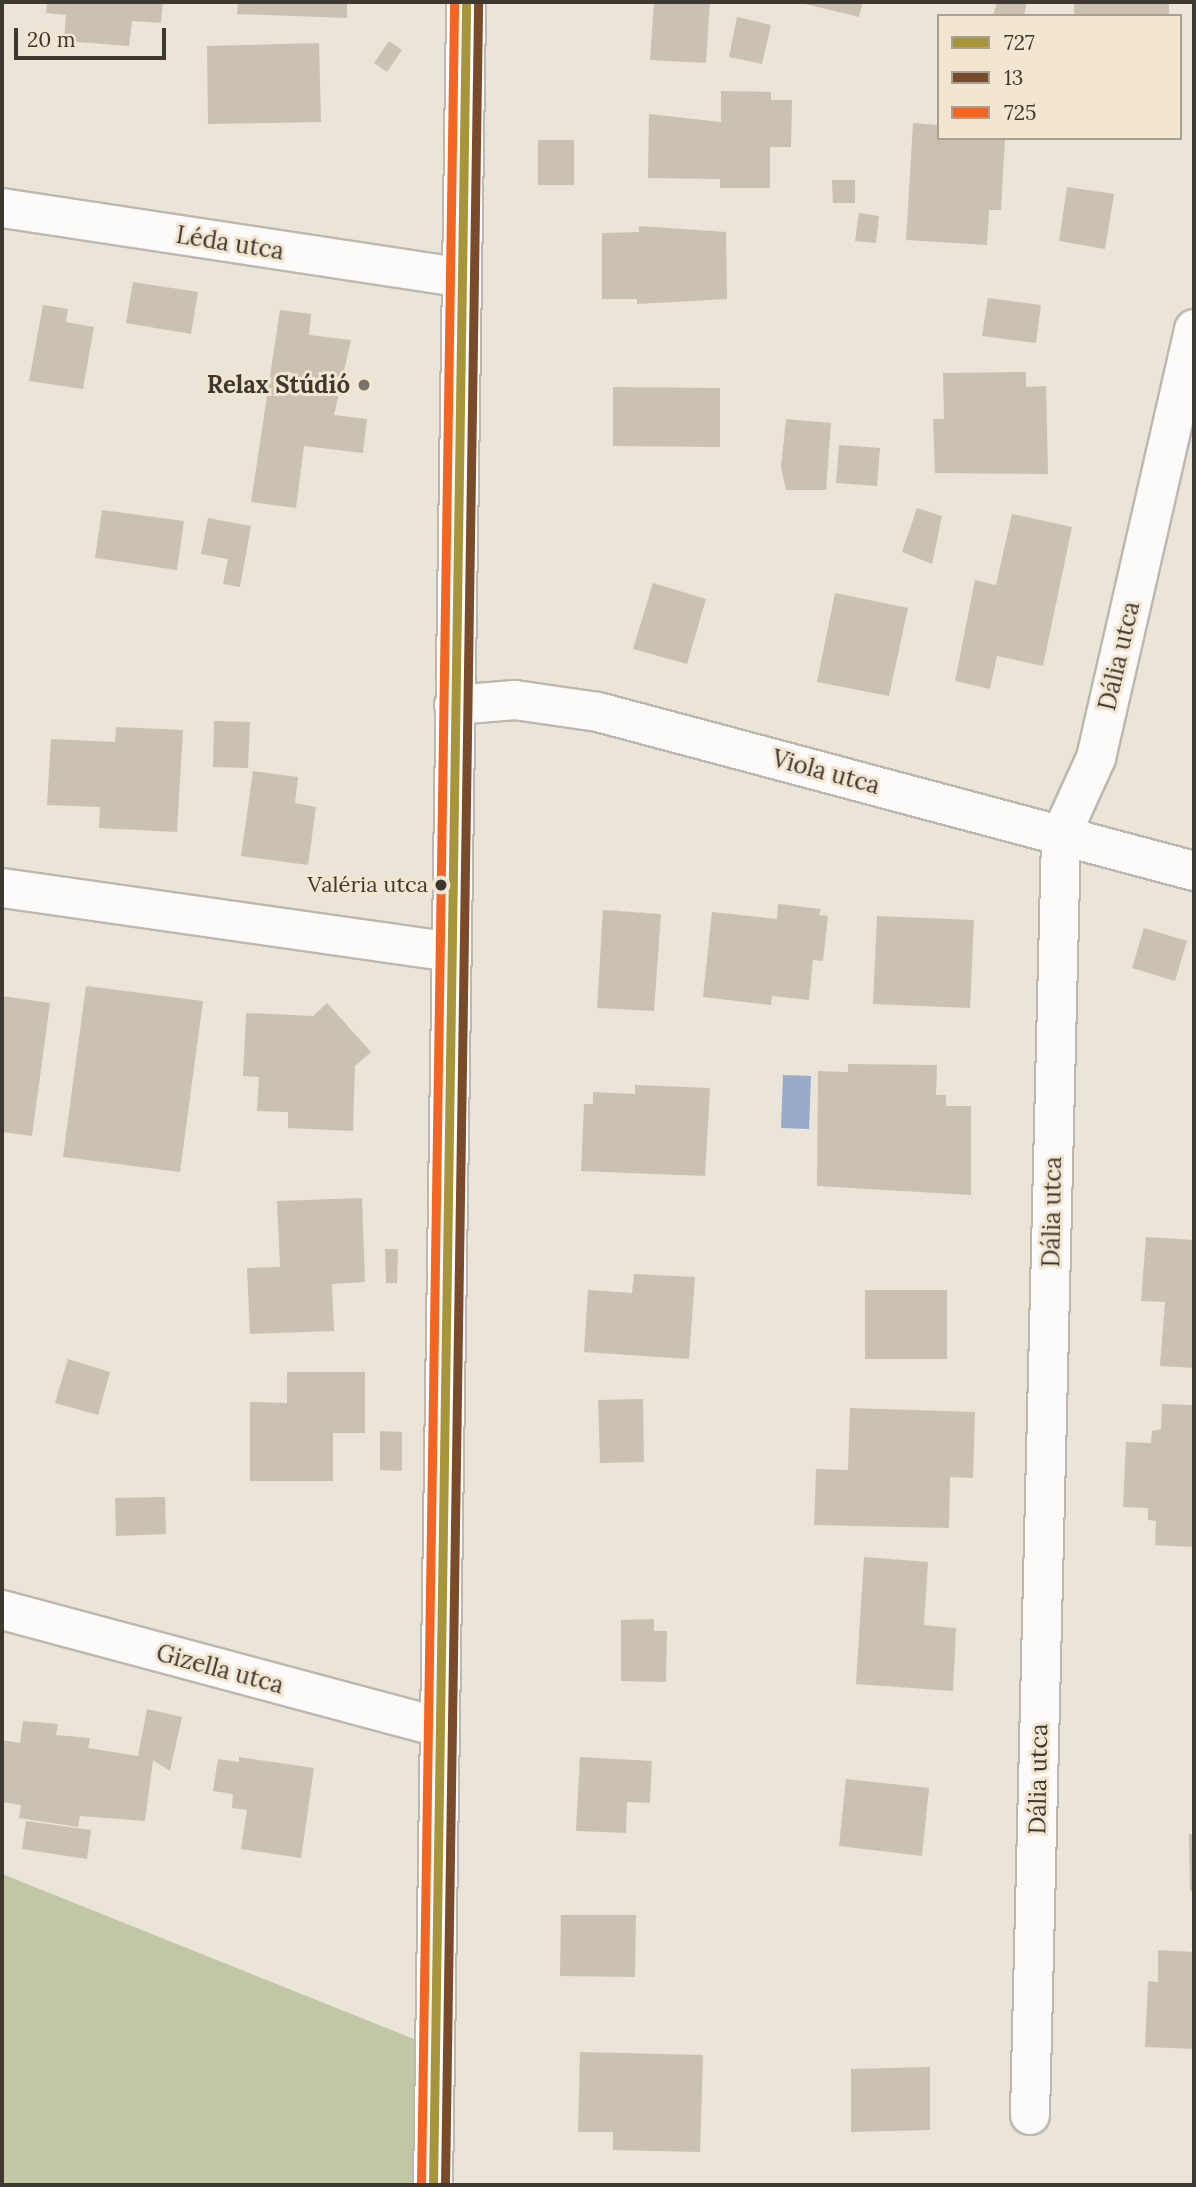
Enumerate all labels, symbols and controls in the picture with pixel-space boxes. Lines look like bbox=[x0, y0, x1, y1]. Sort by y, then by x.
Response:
scale bar bbox=[18, 14, 170, 58]
legend bbox=[937, 14, 1182, 140]
text: 20 m bbox=[27, 26, 76, 53]
text: 727 bbox=[1004, 29, 1035, 56]
text: 13 bbox=[1004, 64, 1023, 91]
text: 725 bbox=[1004, 99, 1036, 126]
street label: Léda utca bbox=[174, 220, 286, 266]
place label: Relax Stúdió bbox=[207, 371, 350, 399]
marker: Relax Stúdió bbox=[356, 377, 372, 393]
street label: Dália utca bbox=[1093, 599, 1145, 713]
street label: Viola utca bbox=[769, 744, 883, 800]
place label: Valéria utca bbox=[307, 872, 428, 898]
marker: Valéria utca bbox=[434, 878, 448, 892]
street label: Dália utca bbox=[1037, 1156, 1067, 1268]
street label: Gizella utca bbox=[153, 1638, 287, 1700]
street label: Dália utca bbox=[1023, 1723, 1053, 1835]

